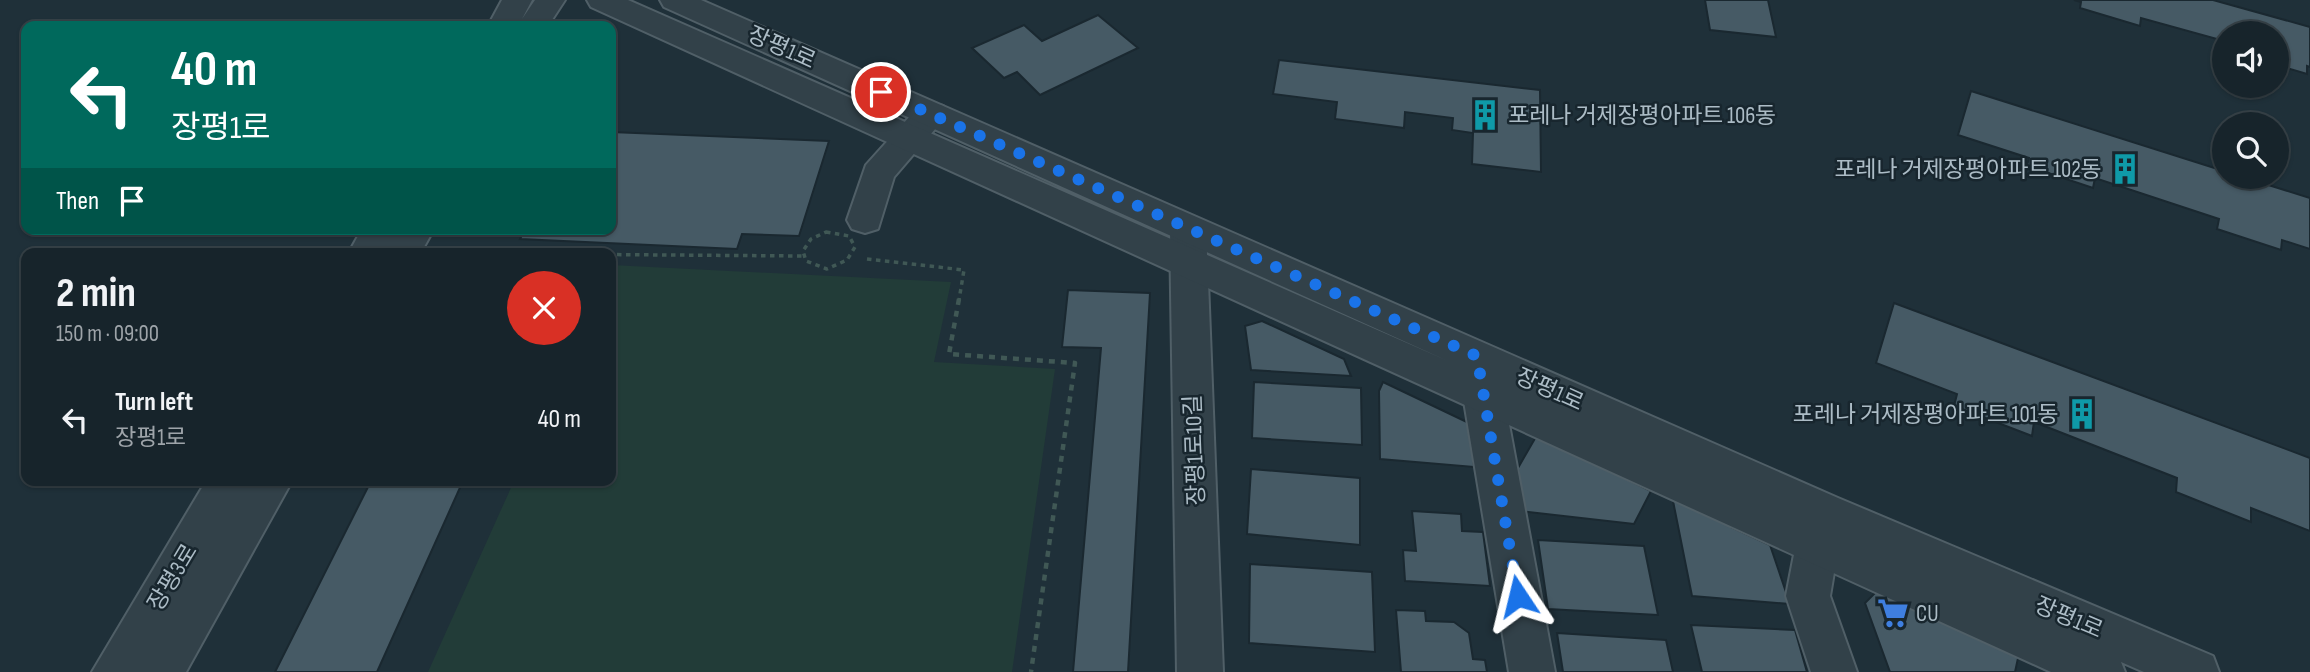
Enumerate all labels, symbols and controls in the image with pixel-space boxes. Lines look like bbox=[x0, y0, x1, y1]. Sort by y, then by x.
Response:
street label: 장평1로 bbox=[743, 21, 820, 75]
map controls bbox=[2212, 21, 2289, 189]
button: sound bbox=[2212, 21, 2289, 98]
text: 40 m bbox=[171, 41, 257, 100]
icon: left bbox=[56, 49, 147, 140]
pin bbox=[851, 62, 911, 122]
icon: arrive bbox=[862, 73, 900, 111]
building icon: 포레나 거제장평아파트 106동 bbox=[1468, 98, 1502, 132]
place label: 포레나 거제장평아파트 106동 bbox=[1508, 102, 1776, 130]
text: 장평1로 bbox=[171, 109, 271, 148]
button: search bbox=[2212, 112, 2289, 189]
building icon: 포레나 거제장평아파트 102동 bbox=[2108, 152, 2142, 186]
place label: 포레나 거제장평아파트 102동 bbox=[1834, 156, 2102, 184]
icon: arrive bbox=[113, 182, 151, 220]
text: Then bbox=[56, 186, 99, 217]
text: 2 min bbox=[56, 268, 136, 319]
button: close bbox=[507, 271, 581, 345]
text: 150 m · 09:00 bbox=[56, 320, 159, 348]
street label: 장평1로 bbox=[1511, 363, 1588, 417]
text: Turn left bbox=[115, 387, 193, 418]
street label: 장평1로10길 bbox=[1179, 394, 1211, 506]
building icon: 포레나 거제장평아파트 101동 bbox=[2065, 397, 2099, 431]
icon: left bbox=[56, 401, 94, 439]
place label: 포레나 거제장평아파트 101동 bbox=[1793, 401, 2059, 429]
text: 40 m bbox=[538, 404, 581, 435]
text: 장평1로 bbox=[115, 424, 187, 452]
street label: 장평3로 bbox=[142, 539, 204, 616]
position arrow bbox=[1481, 559, 1555, 633]
street label: 장평1로 bbox=[2030, 591, 2107, 645]
supermarket icon: CU bbox=[1876, 596, 1910, 630]
place label: CU bbox=[1916, 600, 1939, 628]

